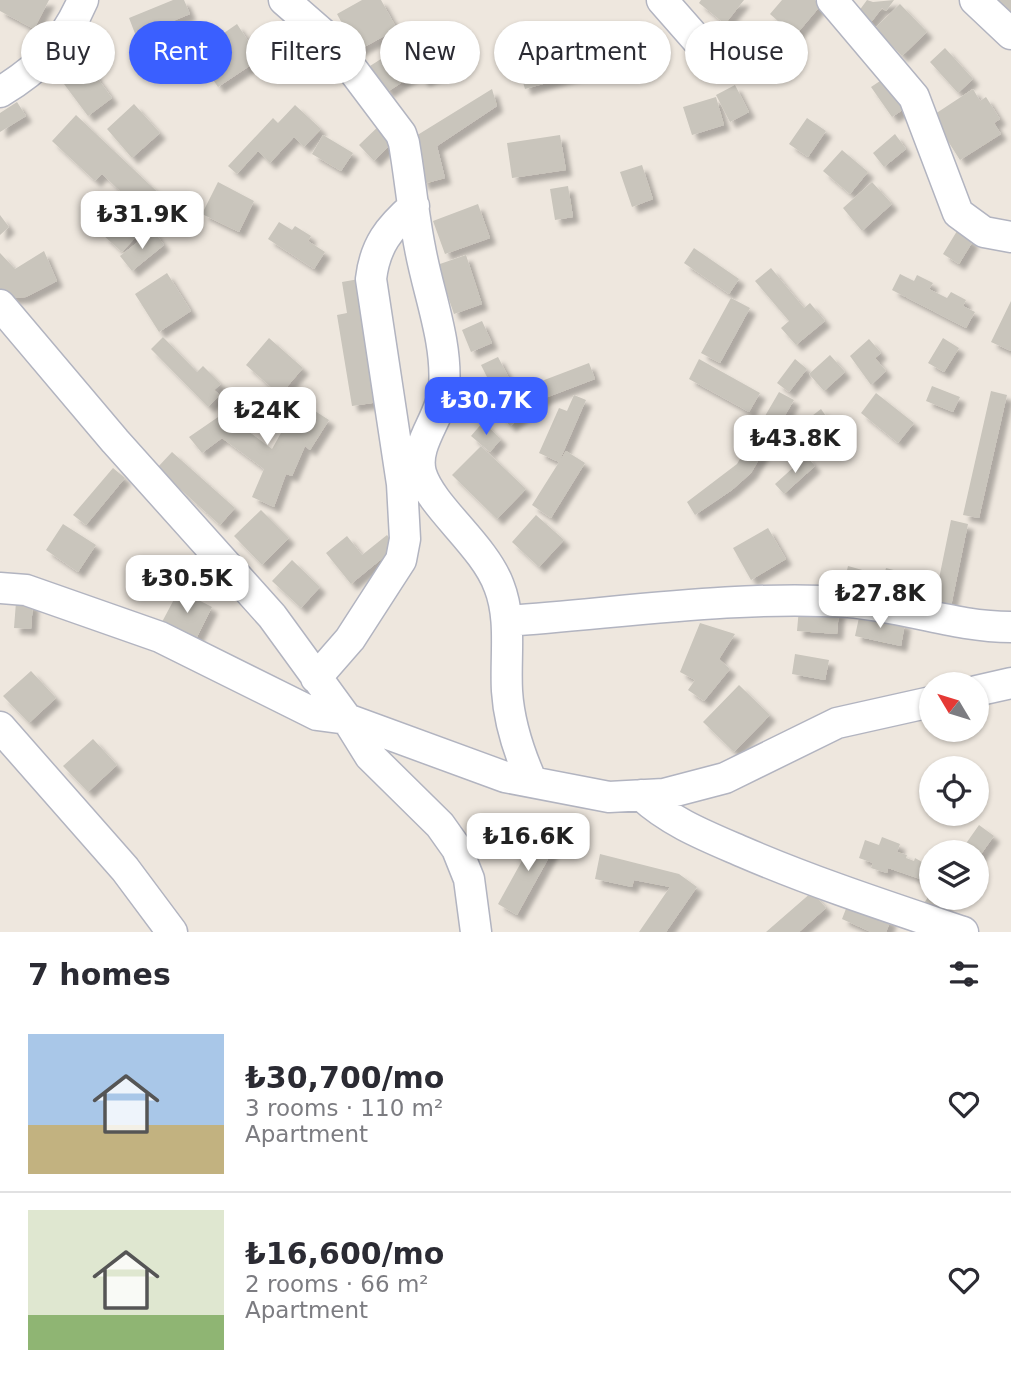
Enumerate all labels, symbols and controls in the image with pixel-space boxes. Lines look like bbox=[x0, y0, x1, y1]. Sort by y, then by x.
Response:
chip: Buy bbox=[21, 21, 115, 84]
chip: Rent bbox=[129, 21, 232, 84]
chip: Filters bbox=[246, 21, 366, 84]
chip: New bbox=[380, 21, 480, 84]
chip: Apartment bbox=[494, 21, 671, 84]
chip: House bbox=[685, 21, 808, 84]
pin: ₺31.9K bbox=[85, 191, 199, 251]
text: ₺31.9K bbox=[97, 201, 187, 227]
pin: ₺30.7K bbox=[429, 378, 543, 437]
text: ₺30.7K bbox=[441, 387, 531, 413]
pin: ₺24K bbox=[226, 388, 308, 447]
text: ₺24K bbox=[234, 397, 300, 423]
pin: ₺43.8K bbox=[738, 416, 852, 475]
text: ₺43.8K bbox=[750, 425, 840, 451]
pin: ₺30.5K bbox=[130, 556, 244, 615]
text: ₺30.5K bbox=[142, 565, 232, 591]
pin: ₺27.8K bbox=[823, 570, 937, 630]
text: ₺27.8K bbox=[835, 580, 925, 606]
north arrow bbox=[919, 672, 989, 742]
map controls bbox=[919, 672, 989, 910]
button: locate bbox=[919, 756, 989, 826]
pin: ₺16.6K bbox=[471, 814, 585, 873]
text: ₺16.6K bbox=[483, 823, 573, 849]
button: layers bbox=[919, 840, 989, 910]
icon: filters bbox=[945, 955, 983, 993]
text: 7 homes bbox=[28, 957, 171, 992]
text: ₺30,700/mo bbox=[245, 1060, 444, 1095]
icon: home bbox=[84, 1062, 168, 1146]
icon: heart bbox=[945, 1085, 983, 1123]
text: 3 rooms · 110 m² bbox=[245, 1095, 443, 1121]
text: Apartment bbox=[245, 1121, 368, 1147]
text: ₺16,600/mo bbox=[245, 1236, 444, 1271]
icon: home bbox=[84, 1238, 168, 1322]
icon: heart bbox=[945, 1261, 983, 1299]
text: 2 rooms · 66 m² bbox=[245, 1271, 429, 1297]
text: Apartment bbox=[245, 1297, 368, 1323]

